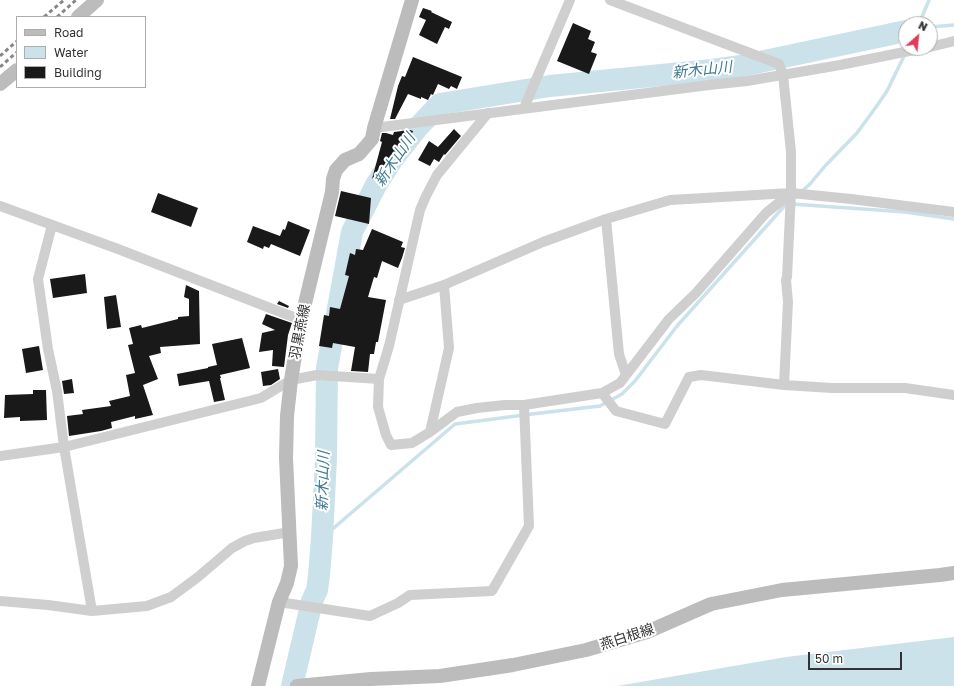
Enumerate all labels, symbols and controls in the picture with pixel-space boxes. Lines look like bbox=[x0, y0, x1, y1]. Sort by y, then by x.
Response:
legend bbox=[16, 16, 146, 88]
north arrow bbox=[898, 16, 938, 56]
text: N bbox=[917, 18, 930, 33]
text: Road bbox=[54, 25, 83, 40]
text: Water bbox=[54, 45, 88, 60]
water label: 新木山川 bbox=[671, 58, 733, 82]
text: Building bbox=[54, 65, 102, 80]
water label: 新木山川 bbox=[371, 130, 419, 190]
street label: 羽黒燕線 bbox=[286, 303, 314, 361]
water label: 新木山川 bbox=[313, 451, 333, 511]
street label: 燕白根線 bbox=[598, 620, 656, 654]
scale bar bbox=[810, 644, 904, 670]
text: 50 m bbox=[815, 651, 843, 666]

